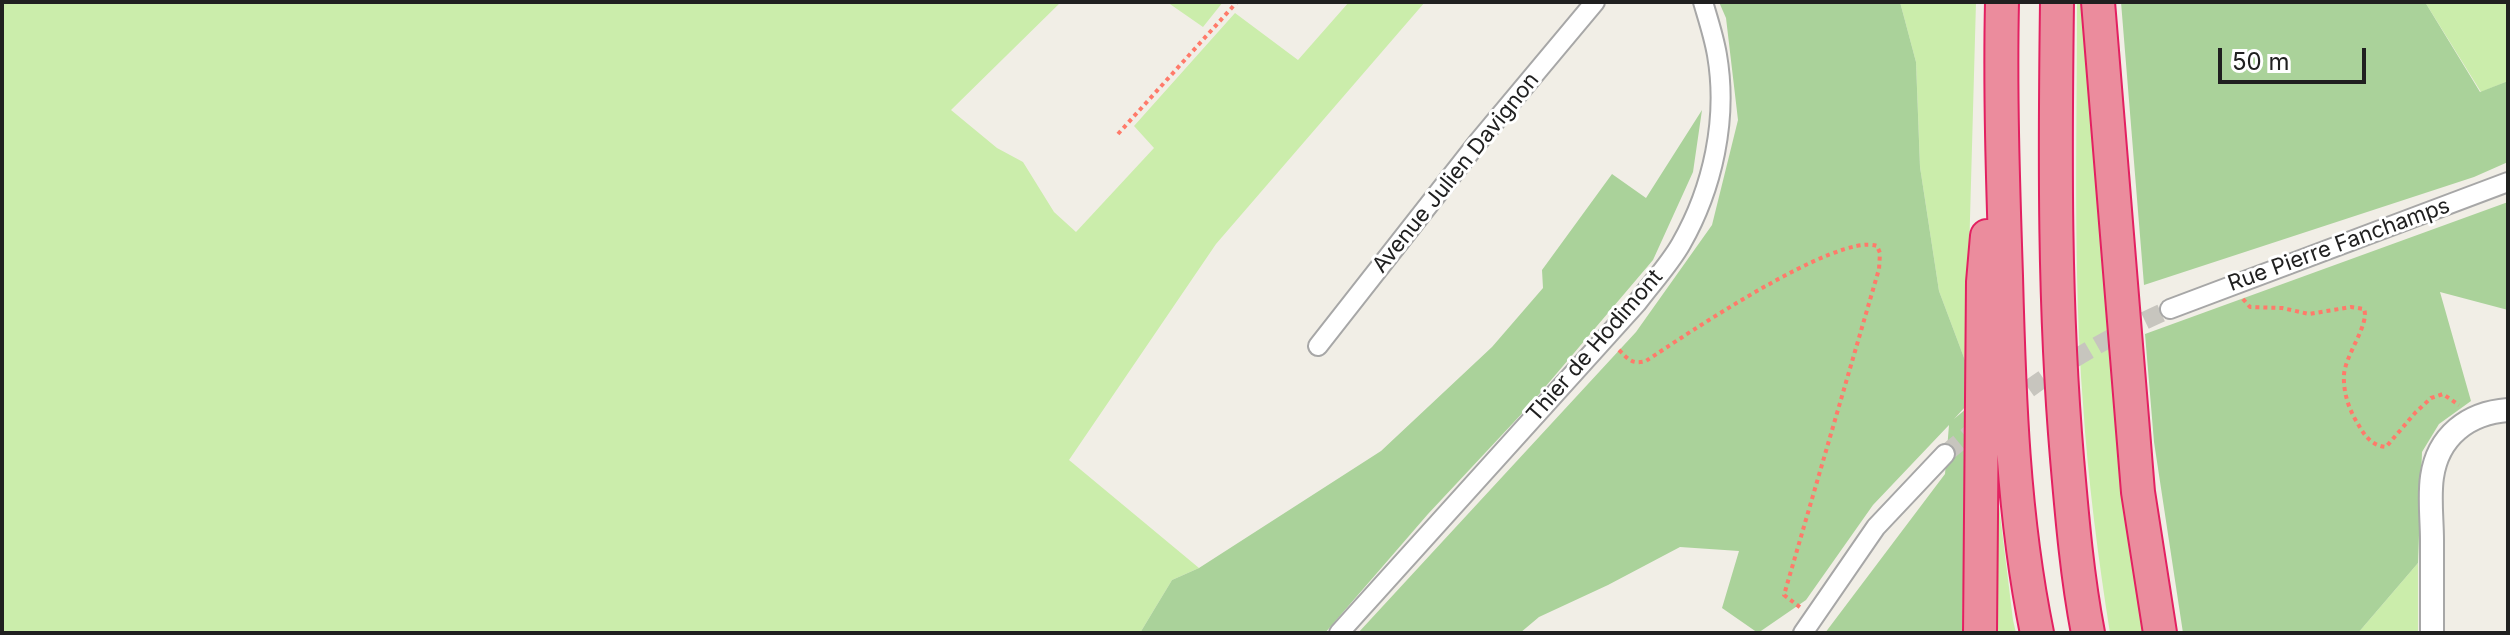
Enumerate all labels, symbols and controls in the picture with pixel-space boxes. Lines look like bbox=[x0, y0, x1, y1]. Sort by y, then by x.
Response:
scale bar bbox=[2222, 32, 2370, 82]
text: 50 m bbox=[2232, 47, 2290, 76]
street label: Avenue Julien Davignon bbox=[1367, 68, 1545, 278]
street label: Rue Pierre Fanchamps bbox=[2225, 193, 2453, 297]
street label: Thier de Hodimont bbox=[1522, 264, 1668, 428]

